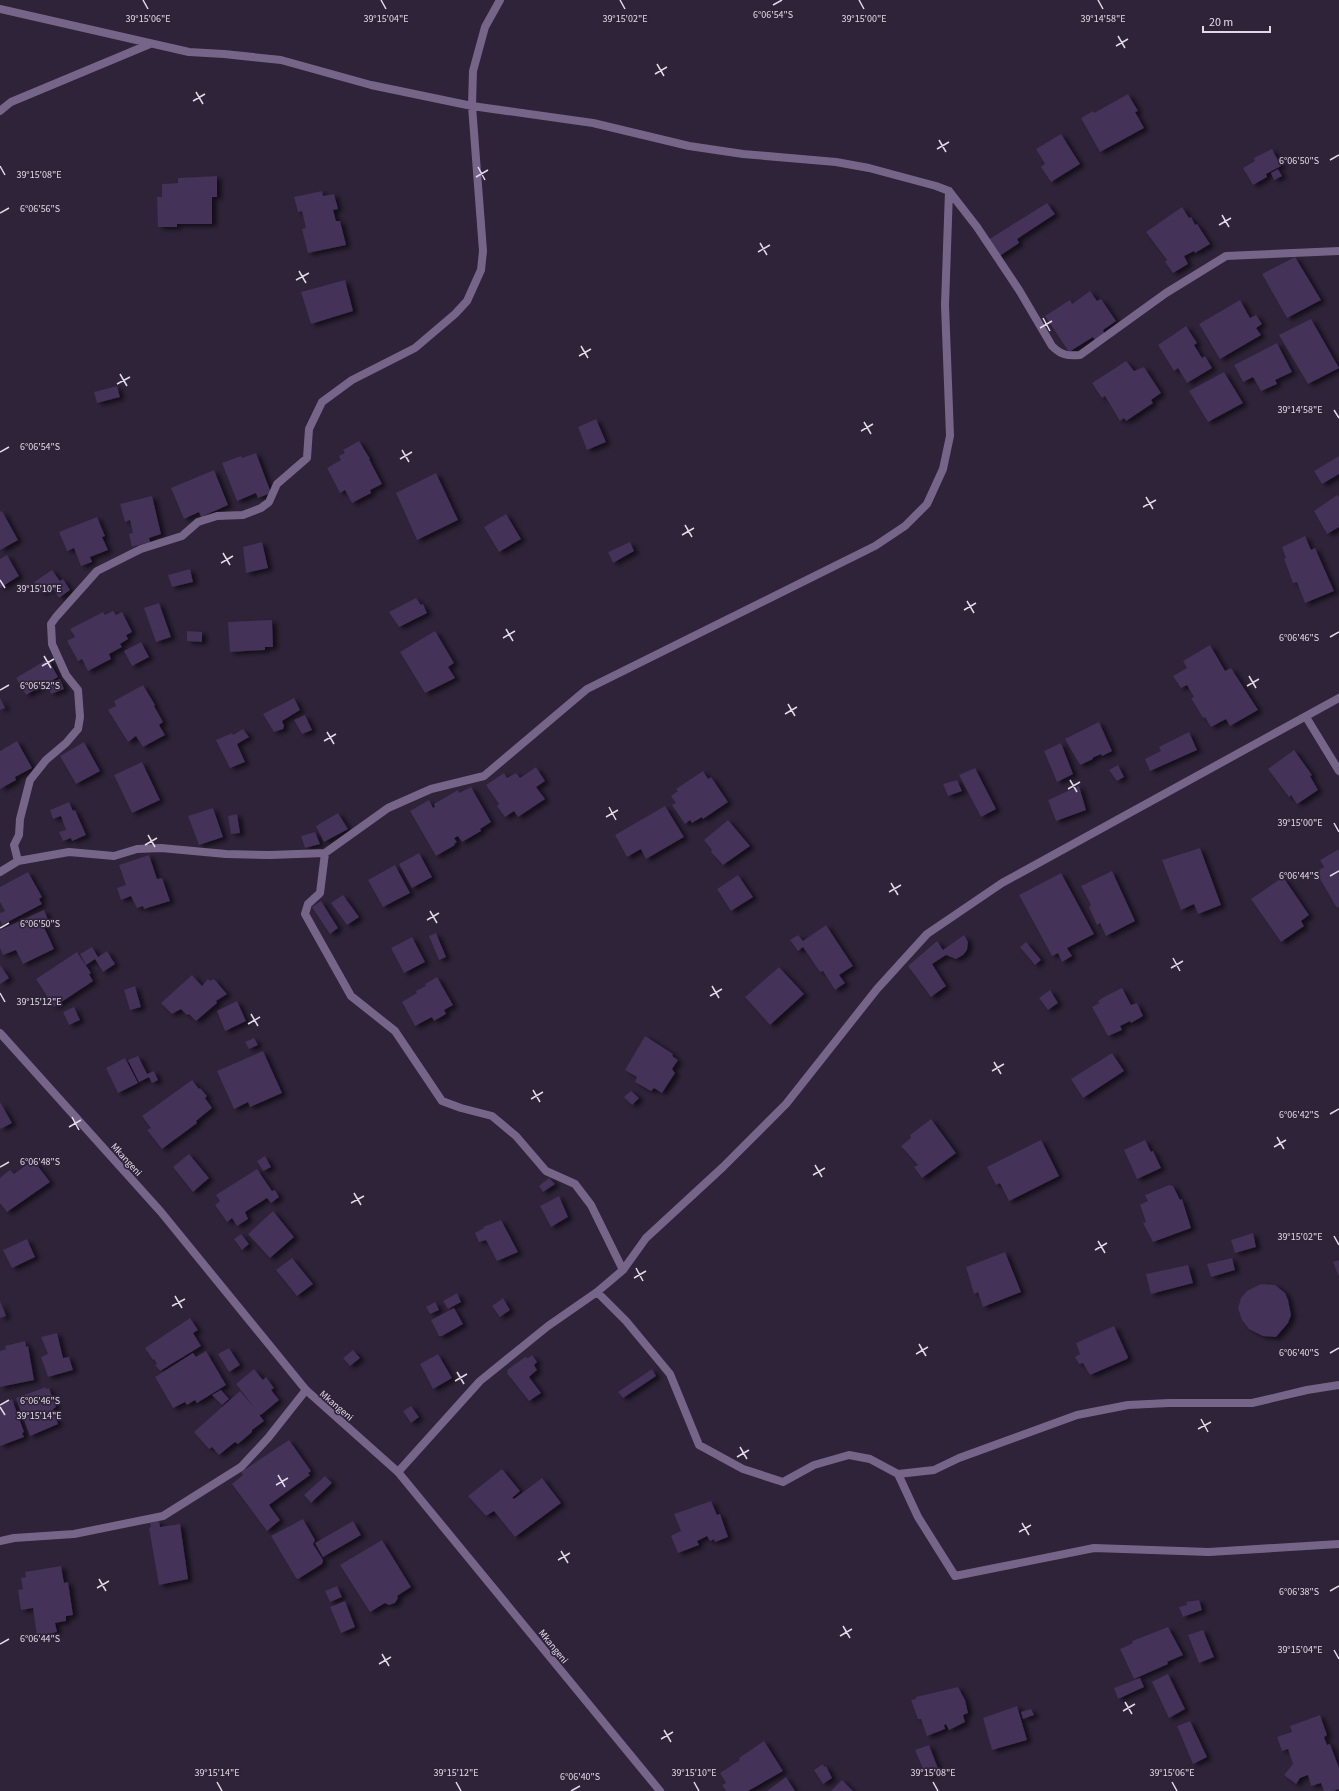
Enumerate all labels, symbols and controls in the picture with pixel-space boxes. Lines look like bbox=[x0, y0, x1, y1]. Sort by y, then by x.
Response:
text: 6°06'54"S bbox=[753, 8, 793, 22]
scale bar bbox=[1203, 8, 1270, 34]
text: 39°15'06"E bbox=[125, 12, 171, 26]
text: 39°15'04"E bbox=[363, 12, 409, 26]
text: 39°15'02"E bbox=[602, 12, 648, 26]
text: 39°15'00"E bbox=[841, 12, 887, 26]
text: 39°14'58"E bbox=[1080, 12, 1126, 26]
text: 20 m bbox=[1209, 14, 1233, 31]
text: 6°06'50"S bbox=[1279, 154, 1319, 168]
text: 39°15'08"E bbox=[16, 168, 62, 182]
text: 6°06'56"S bbox=[20, 202, 60, 216]
text: 39°14'58"E bbox=[1277, 403, 1323, 417]
text: 6°06'54"S bbox=[20, 440, 60, 454]
text: 39°15'10"E bbox=[16, 582, 62, 596]
text: 6°06'46"S bbox=[1279, 631, 1319, 645]
text: 6°06'52"S bbox=[20, 679, 60, 693]
text: 39°15'00"E bbox=[1277, 816, 1323, 830]
text: 6°06'44"S bbox=[1279, 869, 1319, 883]
text: 6°06'50"S bbox=[20, 917, 60, 931]
text: 39°15'12"E bbox=[16, 995, 62, 1009]
text: 6°06'42"S bbox=[1279, 1108, 1319, 1122]
street label: Mkangeni bbox=[108, 1140, 145, 1179]
text: 6°06'48"S bbox=[20, 1155, 60, 1169]
text: 39°15'02"E bbox=[1277, 1230, 1323, 1244]
text: 6°06'40"S bbox=[1279, 1346, 1319, 1360]
street label: Mkangeni bbox=[316, 1387, 356, 1424]
text: 6°06'46"S bbox=[20, 1394, 60, 1408]
text: 39°15'14"E bbox=[16, 1409, 62, 1423]
text: 6°06'38"S bbox=[1279, 1585, 1319, 1599]
street label: Mkangeni bbox=[535, 1627, 571, 1667]
text: 6°06'44"S bbox=[20, 1632, 60, 1646]
text: 39°15'04"E bbox=[1277, 1643, 1323, 1657]
text: 39°15'14"E bbox=[194, 1766, 240, 1780]
text: 39°15'12"E bbox=[433, 1766, 479, 1780]
text: 39°15'10"E bbox=[671, 1766, 717, 1780]
text: 39°15'08"E bbox=[910, 1766, 956, 1780]
text: 39°15'06"E bbox=[1149, 1766, 1195, 1780]
text: 6°06'40"S bbox=[560, 1770, 600, 1784]

